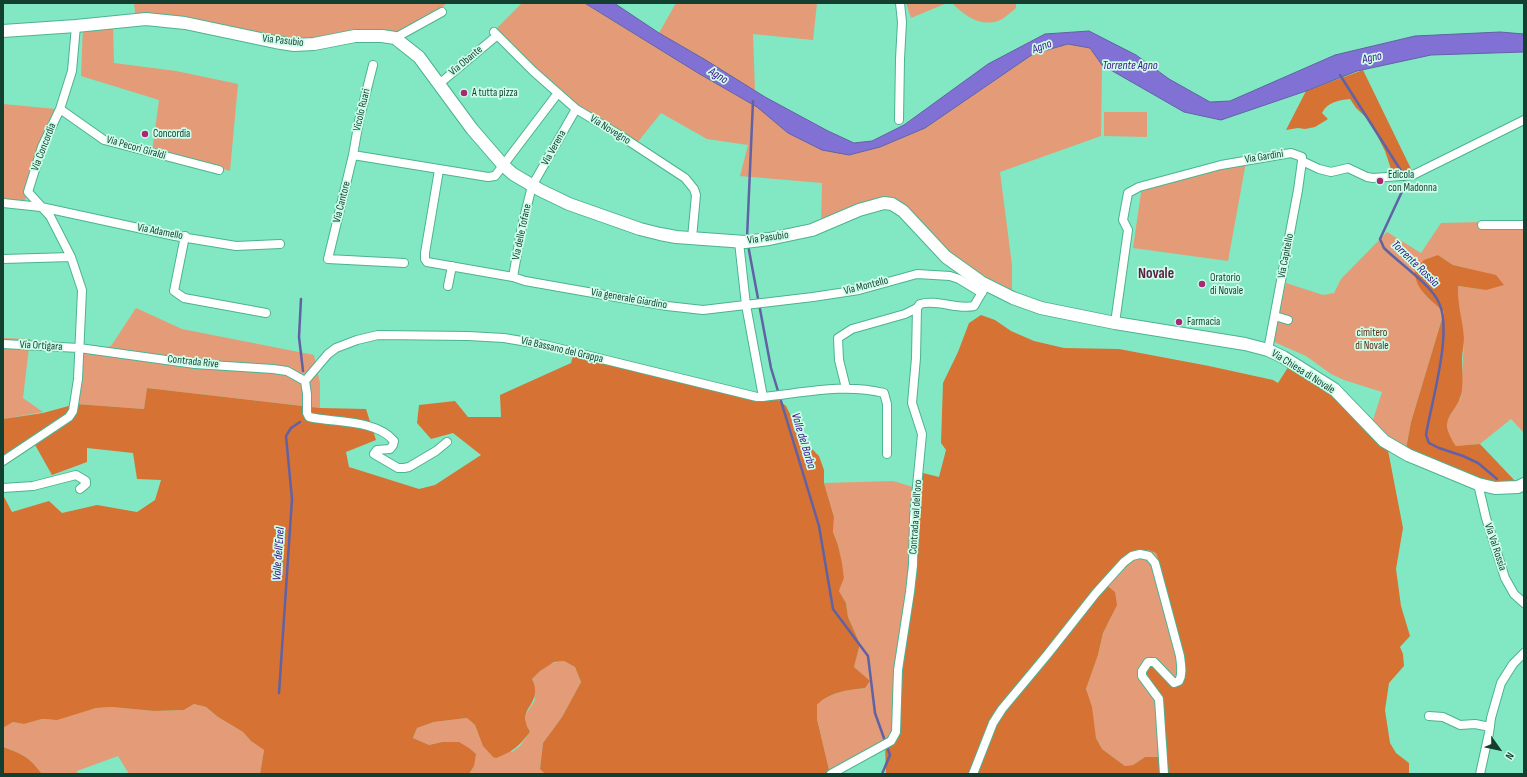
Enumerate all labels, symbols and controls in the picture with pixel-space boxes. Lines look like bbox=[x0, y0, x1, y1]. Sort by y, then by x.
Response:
street label: Via Pasubio bbox=[262, 32, 304, 50]
water label: Agno bbox=[1030, 37, 1054, 57]
street label: Via Obante bbox=[447, 43, 485, 79]
water label: Agno bbox=[1361, 49, 1383, 67]
water label: Torrente Agno bbox=[1102, 59, 1158, 73]
water label: Agno bbox=[706, 65, 730, 87]
place label: A tutta pizza bbox=[472, 86, 518, 100]
street label: Vicolo Ruari bbox=[351, 87, 373, 133]
marker: A tutta pizza bbox=[459, 88, 469, 98]
street label: Via Novegno bbox=[587, 112, 633, 148]
street label: Via Concordia bbox=[29, 121, 59, 173]
place label: Concordia bbox=[153, 127, 190, 141]
street label: Via Verena bbox=[539, 128, 569, 168]
marker: Concordia bbox=[140, 129, 150, 139]
street label: Via Pecori Giraldi bbox=[105, 133, 167, 163]
street label: Via Gardini bbox=[1244, 147, 1284, 167]
place label: Edicola con Madonna bbox=[1388, 168, 1437, 194]
marker: Edicola con Madonna bbox=[1375, 176, 1385, 186]
street label: Via Cantore bbox=[330, 180, 354, 224]
street label: Via delle Tofane bbox=[510, 203, 534, 261]
street label: Via Adamello bbox=[136, 221, 184, 243]
street label: Via Pasubio bbox=[747, 229, 789, 247]
street label: Via Capitello bbox=[1275, 233, 1297, 279]
water label: Torrente Rossia bbox=[1388, 238, 1442, 290]
district label: Novale bbox=[1138, 265, 1174, 283]
place label: Oratorio di Novale bbox=[1210, 271, 1243, 297]
street label: Via Montello bbox=[842, 274, 890, 298]
marker: Oratorio di Novale bbox=[1197, 279, 1207, 289]
street label: Via generale Giardino bbox=[590, 286, 668, 312]
place label: Farmacia bbox=[1187, 315, 1220, 329]
marker: Farmacia bbox=[1174, 317, 1184, 327]
park label: cimitero di Novale bbox=[1355, 326, 1389, 352]
street label: Via Bassano del Grappa bbox=[520, 334, 604, 366]
street label: Via Ortigara bbox=[19, 338, 63, 354]
street label: Via Chiesa di Novale bbox=[1269, 347, 1337, 397]
street label: Contrada Rive bbox=[167, 353, 219, 371]
water label: Valle del Barba bbox=[788, 411, 818, 471]
street label: Contrada val dell'oro bbox=[907, 479, 925, 555]
street label: Via Val Rossia bbox=[1481, 522, 1509, 572]
water label: Valle dell'Enel bbox=[270, 527, 288, 581]
north arrow bbox=[1479, 729, 1519, 769]
text: N bbox=[1502, 750, 1517, 762]

